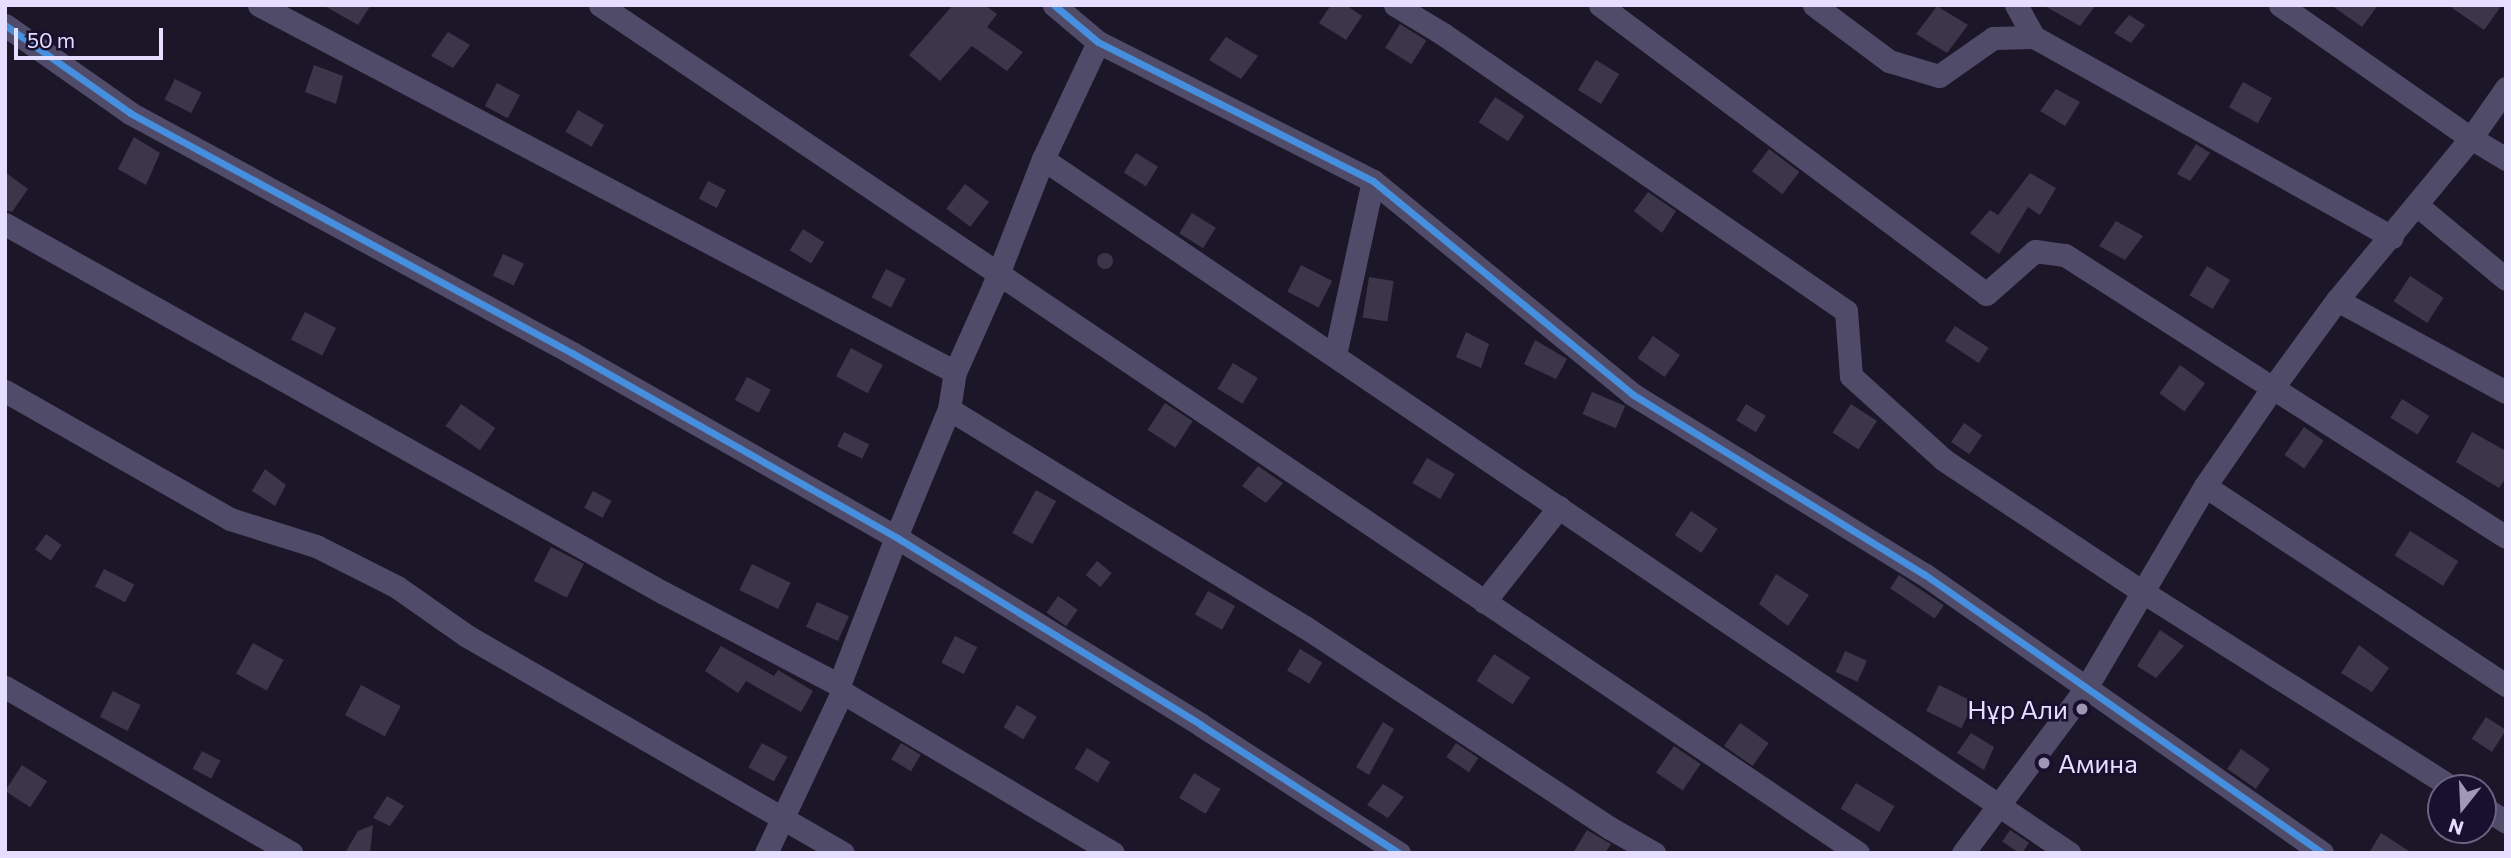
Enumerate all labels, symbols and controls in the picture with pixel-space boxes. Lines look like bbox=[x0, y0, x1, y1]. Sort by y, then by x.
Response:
scale bar bbox=[18, 14, 166, 58]
text: 50 m bbox=[27, 27, 75, 52]
place label: Нұр Али bbox=[1967, 693, 2068, 725]
marker: Нұр Али bbox=[2074, 701, 2090, 717]
place label: Амина bbox=[2058, 747, 2138, 779]
marker: Амина bbox=[2036, 755, 2052, 771]
north arrow bbox=[2427, 774, 2497, 844]
text: N bbox=[2446, 814, 2466, 841]

